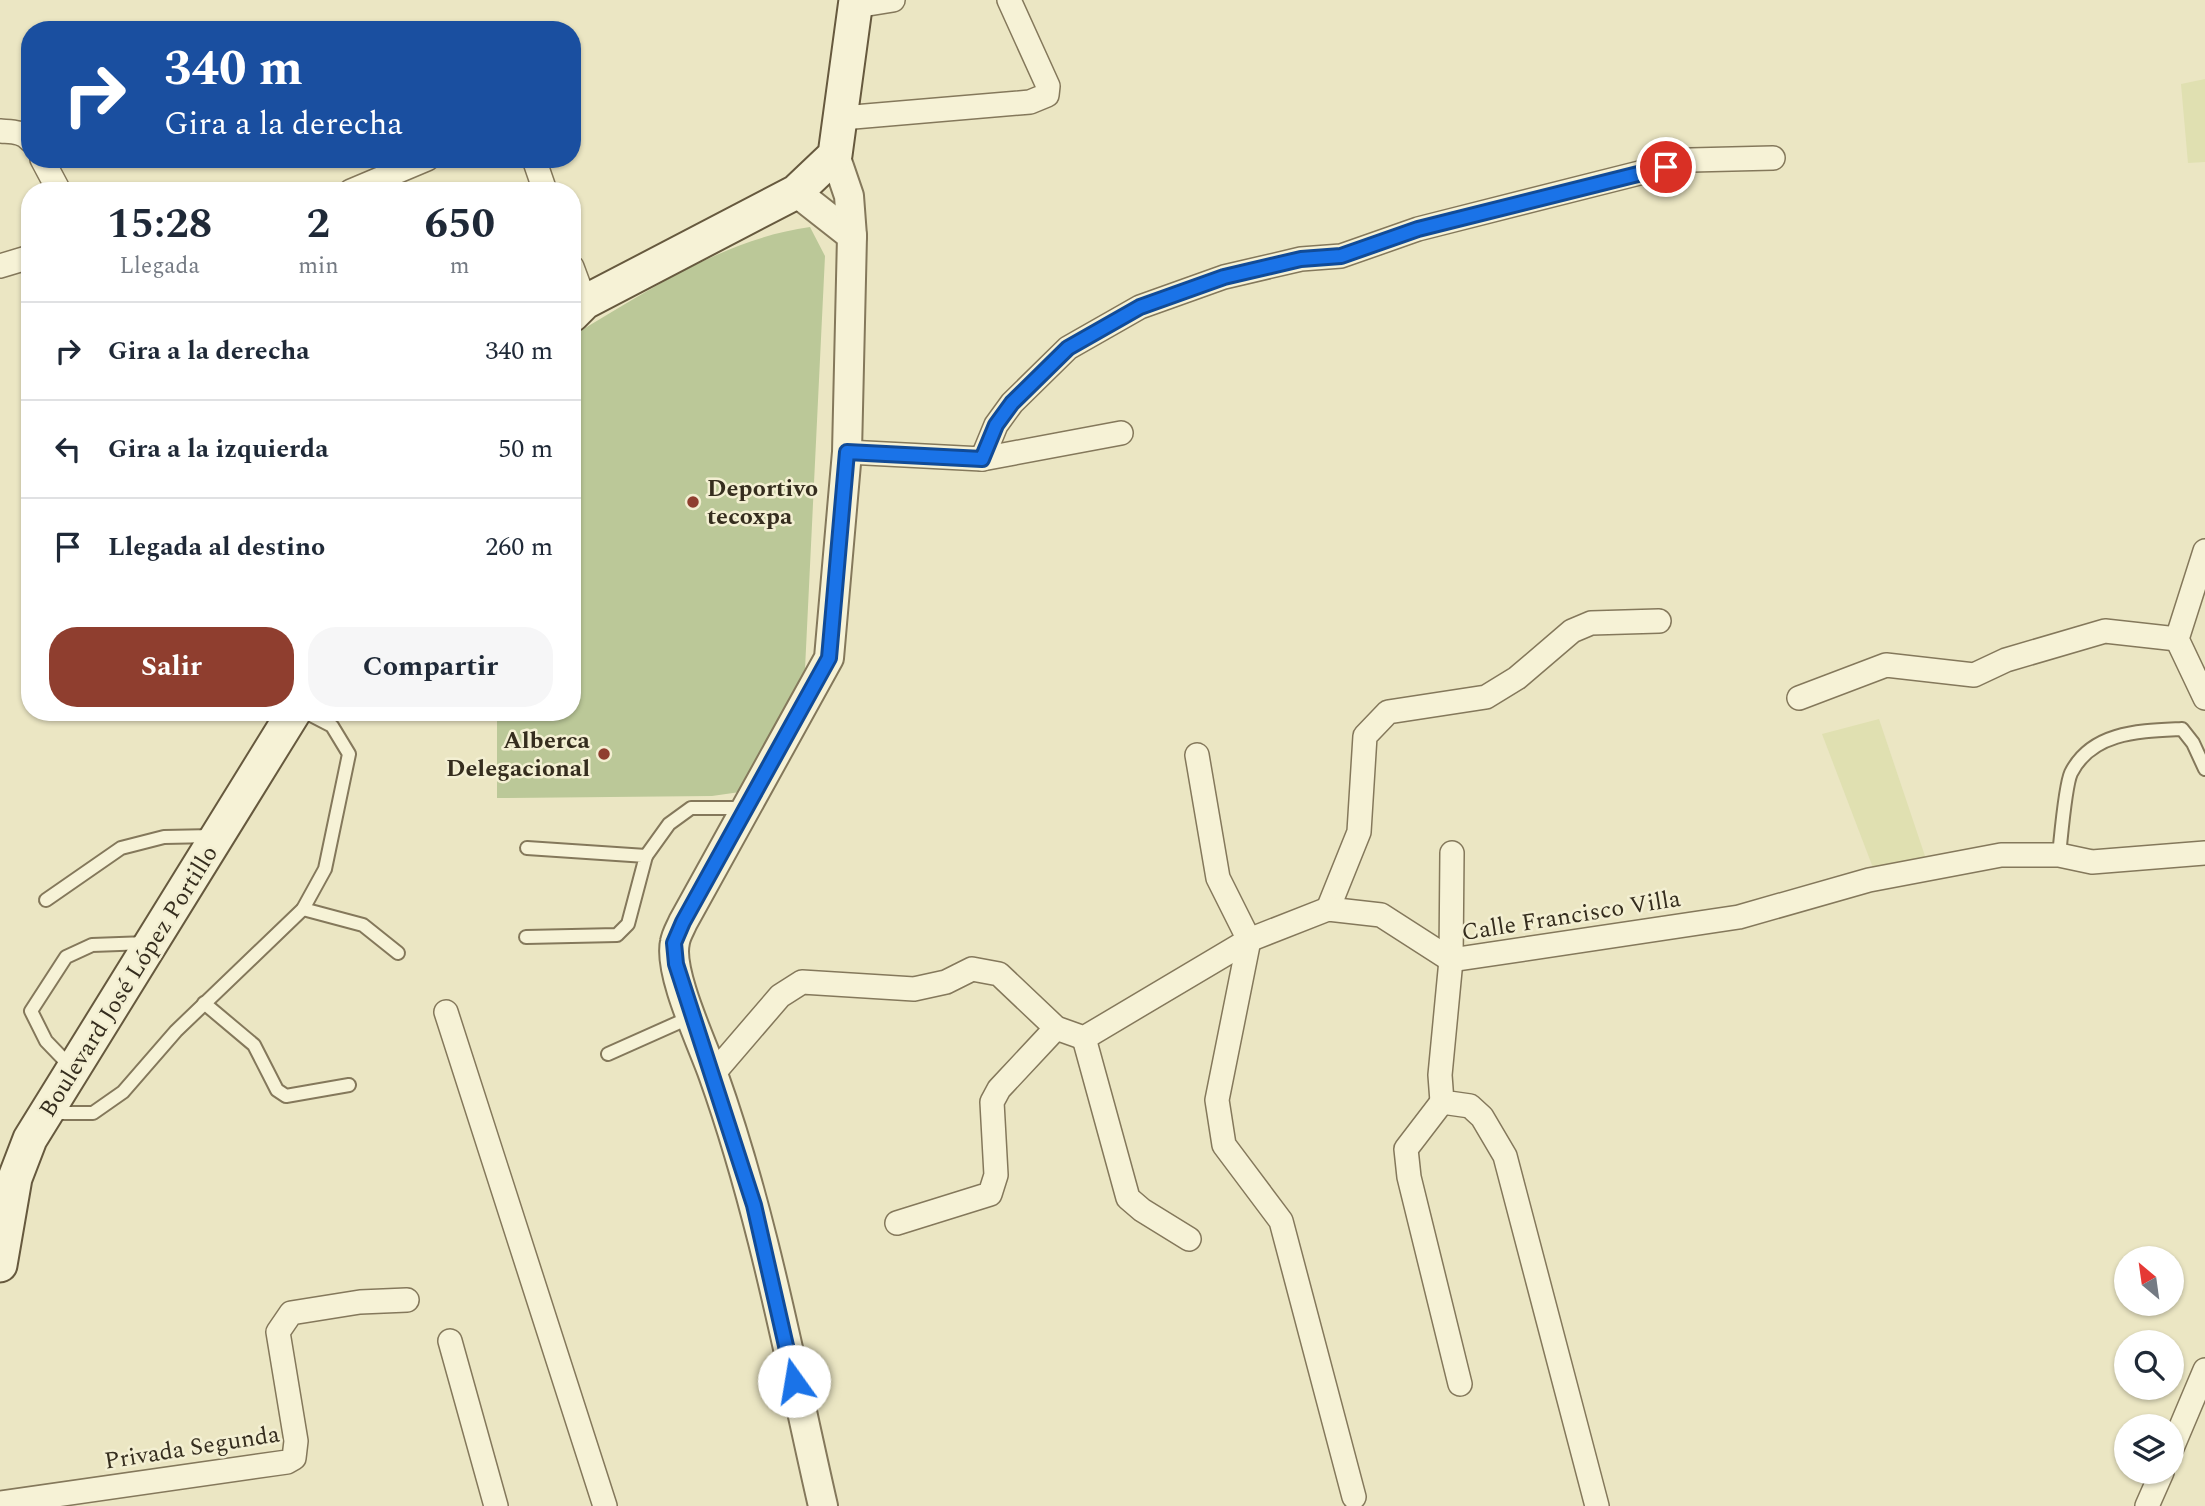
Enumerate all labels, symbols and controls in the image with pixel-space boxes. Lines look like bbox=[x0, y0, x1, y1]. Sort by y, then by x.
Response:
text: 340 m bbox=[164, 32, 303, 107]
icon: right bbox=[49, 49, 140, 140]
text: Gira a la derecha bbox=[164, 100, 403, 149]
pin bbox=[1636, 137, 1696, 197]
icon: arrive bbox=[1647, 148, 1685, 186]
text: 15:28 bbox=[107, 193, 212, 256]
text: 2 bbox=[307, 193, 330, 256]
text: 650 bbox=[424, 193, 495, 256]
text: Llegada bbox=[120, 249, 200, 284]
text: min bbox=[298, 249, 339, 284]
text: m bbox=[450, 249, 470, 284]
text: Gira a la derecha bbox=[108, 331, 310, 371]
text: 340 m bbox=[485, 331, 553, 371]
icon: right bbox=[49, 332, 87, 370]
text: Gira a la izquierda bbox=[108, 429, 329, 469]
text: 50 m bbox=[498, 429, 553, 469]
icon: left bbox=[49, 430, 87, 468]
place label: Deportivo tecoxpa bbox=[707, 471, 818, 535]
marker: Deportivo tecoxpa bbox=[685, 494, 701, 510]
text: Llegada al destino bbox=[108, 527, 325, 567]
text: 260 m bbox=[485, 527, 553, 567]
icon: arrive bbox=[49, 528, 87, 566]
button: Salir bbox=[49, 627, 294, 707]
button: Compartir bbox=[308, 627, 553, 707]
place label: Alberca Delegacional bbox=[446, 723, 591, 787]
marker: Alberca Delegacional bbox=[596, 746, 612, 762]
street label: Boulevard José López Portillo bbox=[30, 839, 227, 1124]
street label: Calle Francisco Villa bbox=[1459, 881, 1683, 951]
north arrow bbox=[2114, 1246, 2184, 1316]
map controls bbox=[2114, 1246, 2184, 1484]
button: search bbox=[2114, 1330, 2184, 1400]
position arrow bbox=[757, 1344, 831, 1418]
button: layers bbox=[2114, 1414, 2184, 1484]
street label: Privada Segunda bbox=[102, 1416, 283, 1480]

